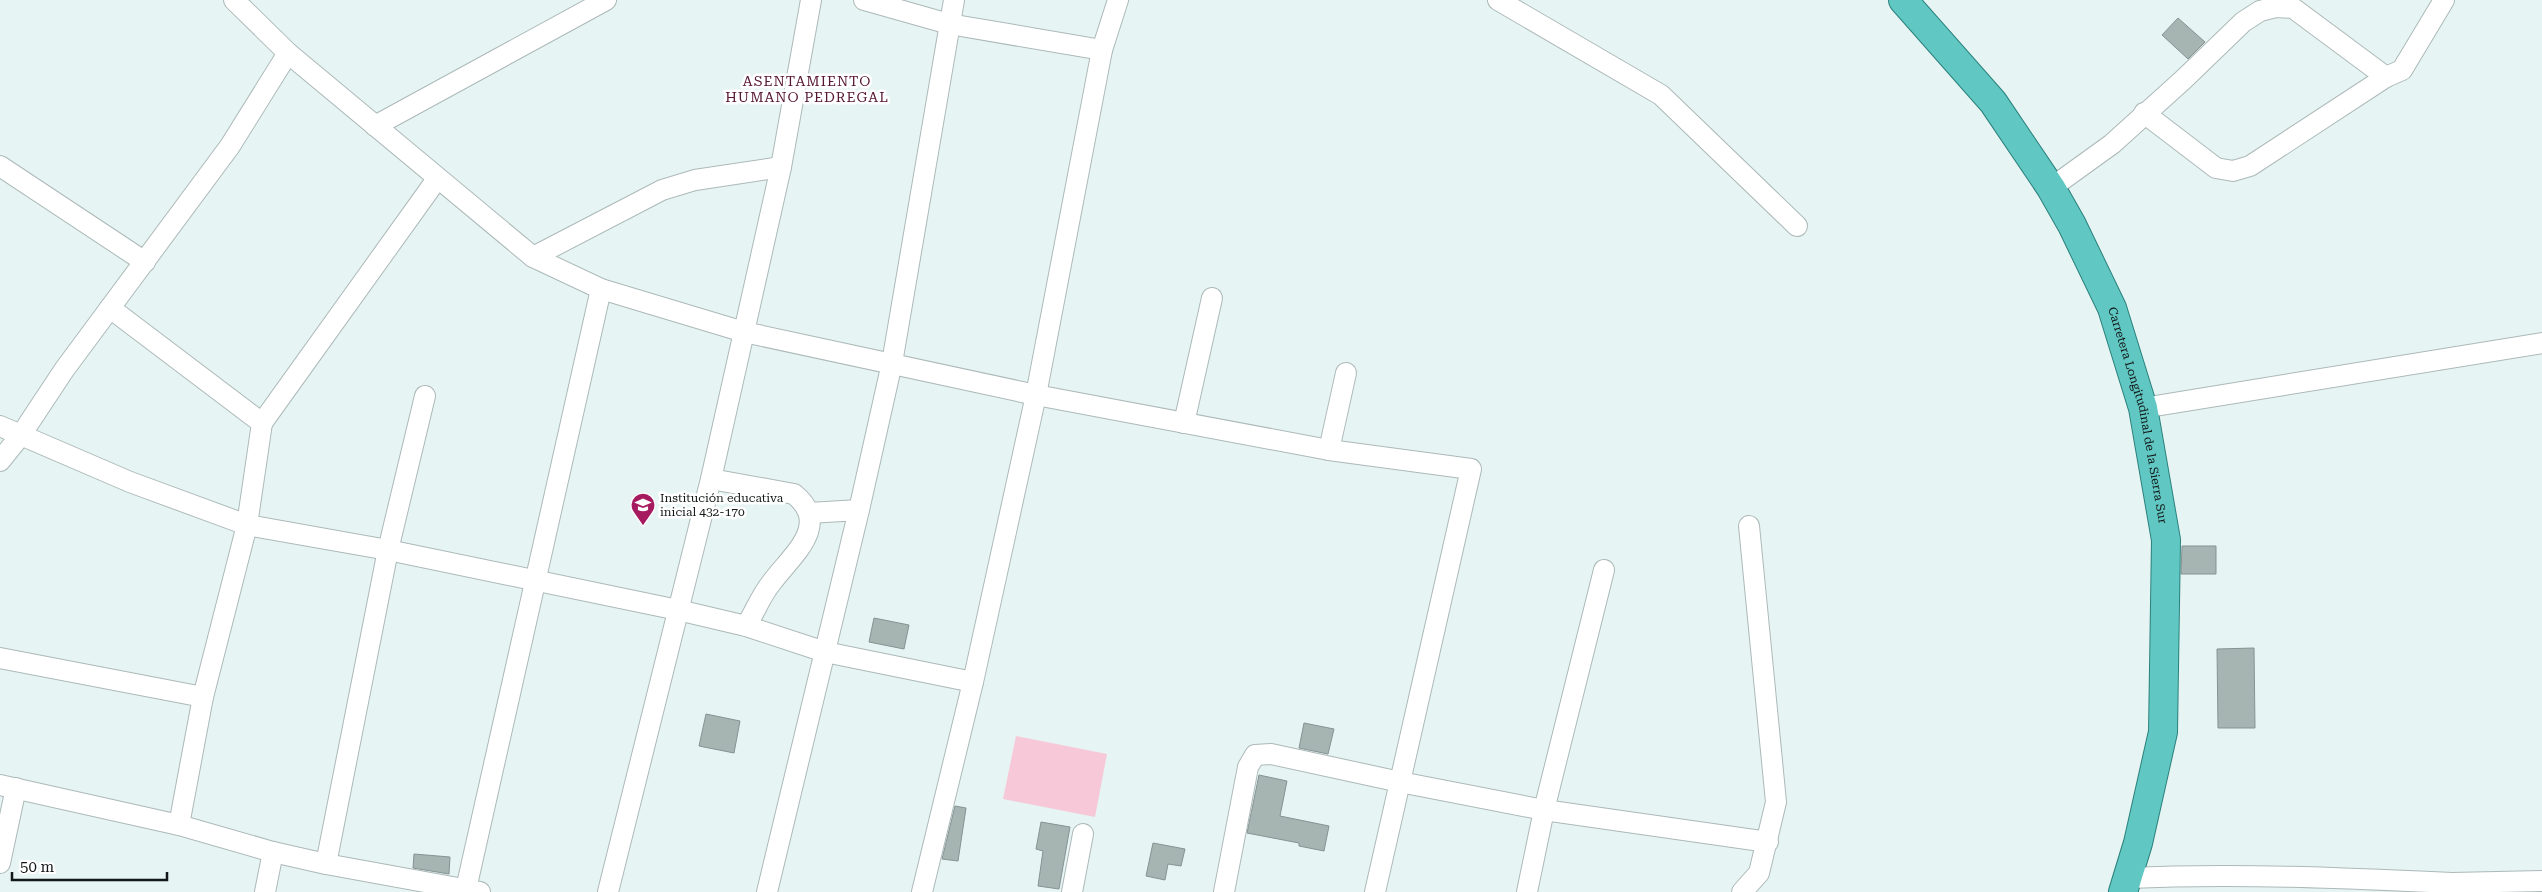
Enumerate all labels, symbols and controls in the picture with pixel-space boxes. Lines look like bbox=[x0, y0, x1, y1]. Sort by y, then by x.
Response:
district label: ASENTAMIENTO HUMANO PEDREGAL bbox=[725, 73, 889, 105]
street label: Carretera Longitudinal de la Sierra Sur bbox=[2105, 305, 2170, 525]
place label: Institución educativa inicial 432-170 bbox=[660, 491, 784, 519]
school or university icon: Institución educativa inicial 432-170 bbox=[630, 492, 656, 526]
scale bar bbox=[12, 850, 168, 882]
text: 50 m bbox=[20, 858, 55, 876]

